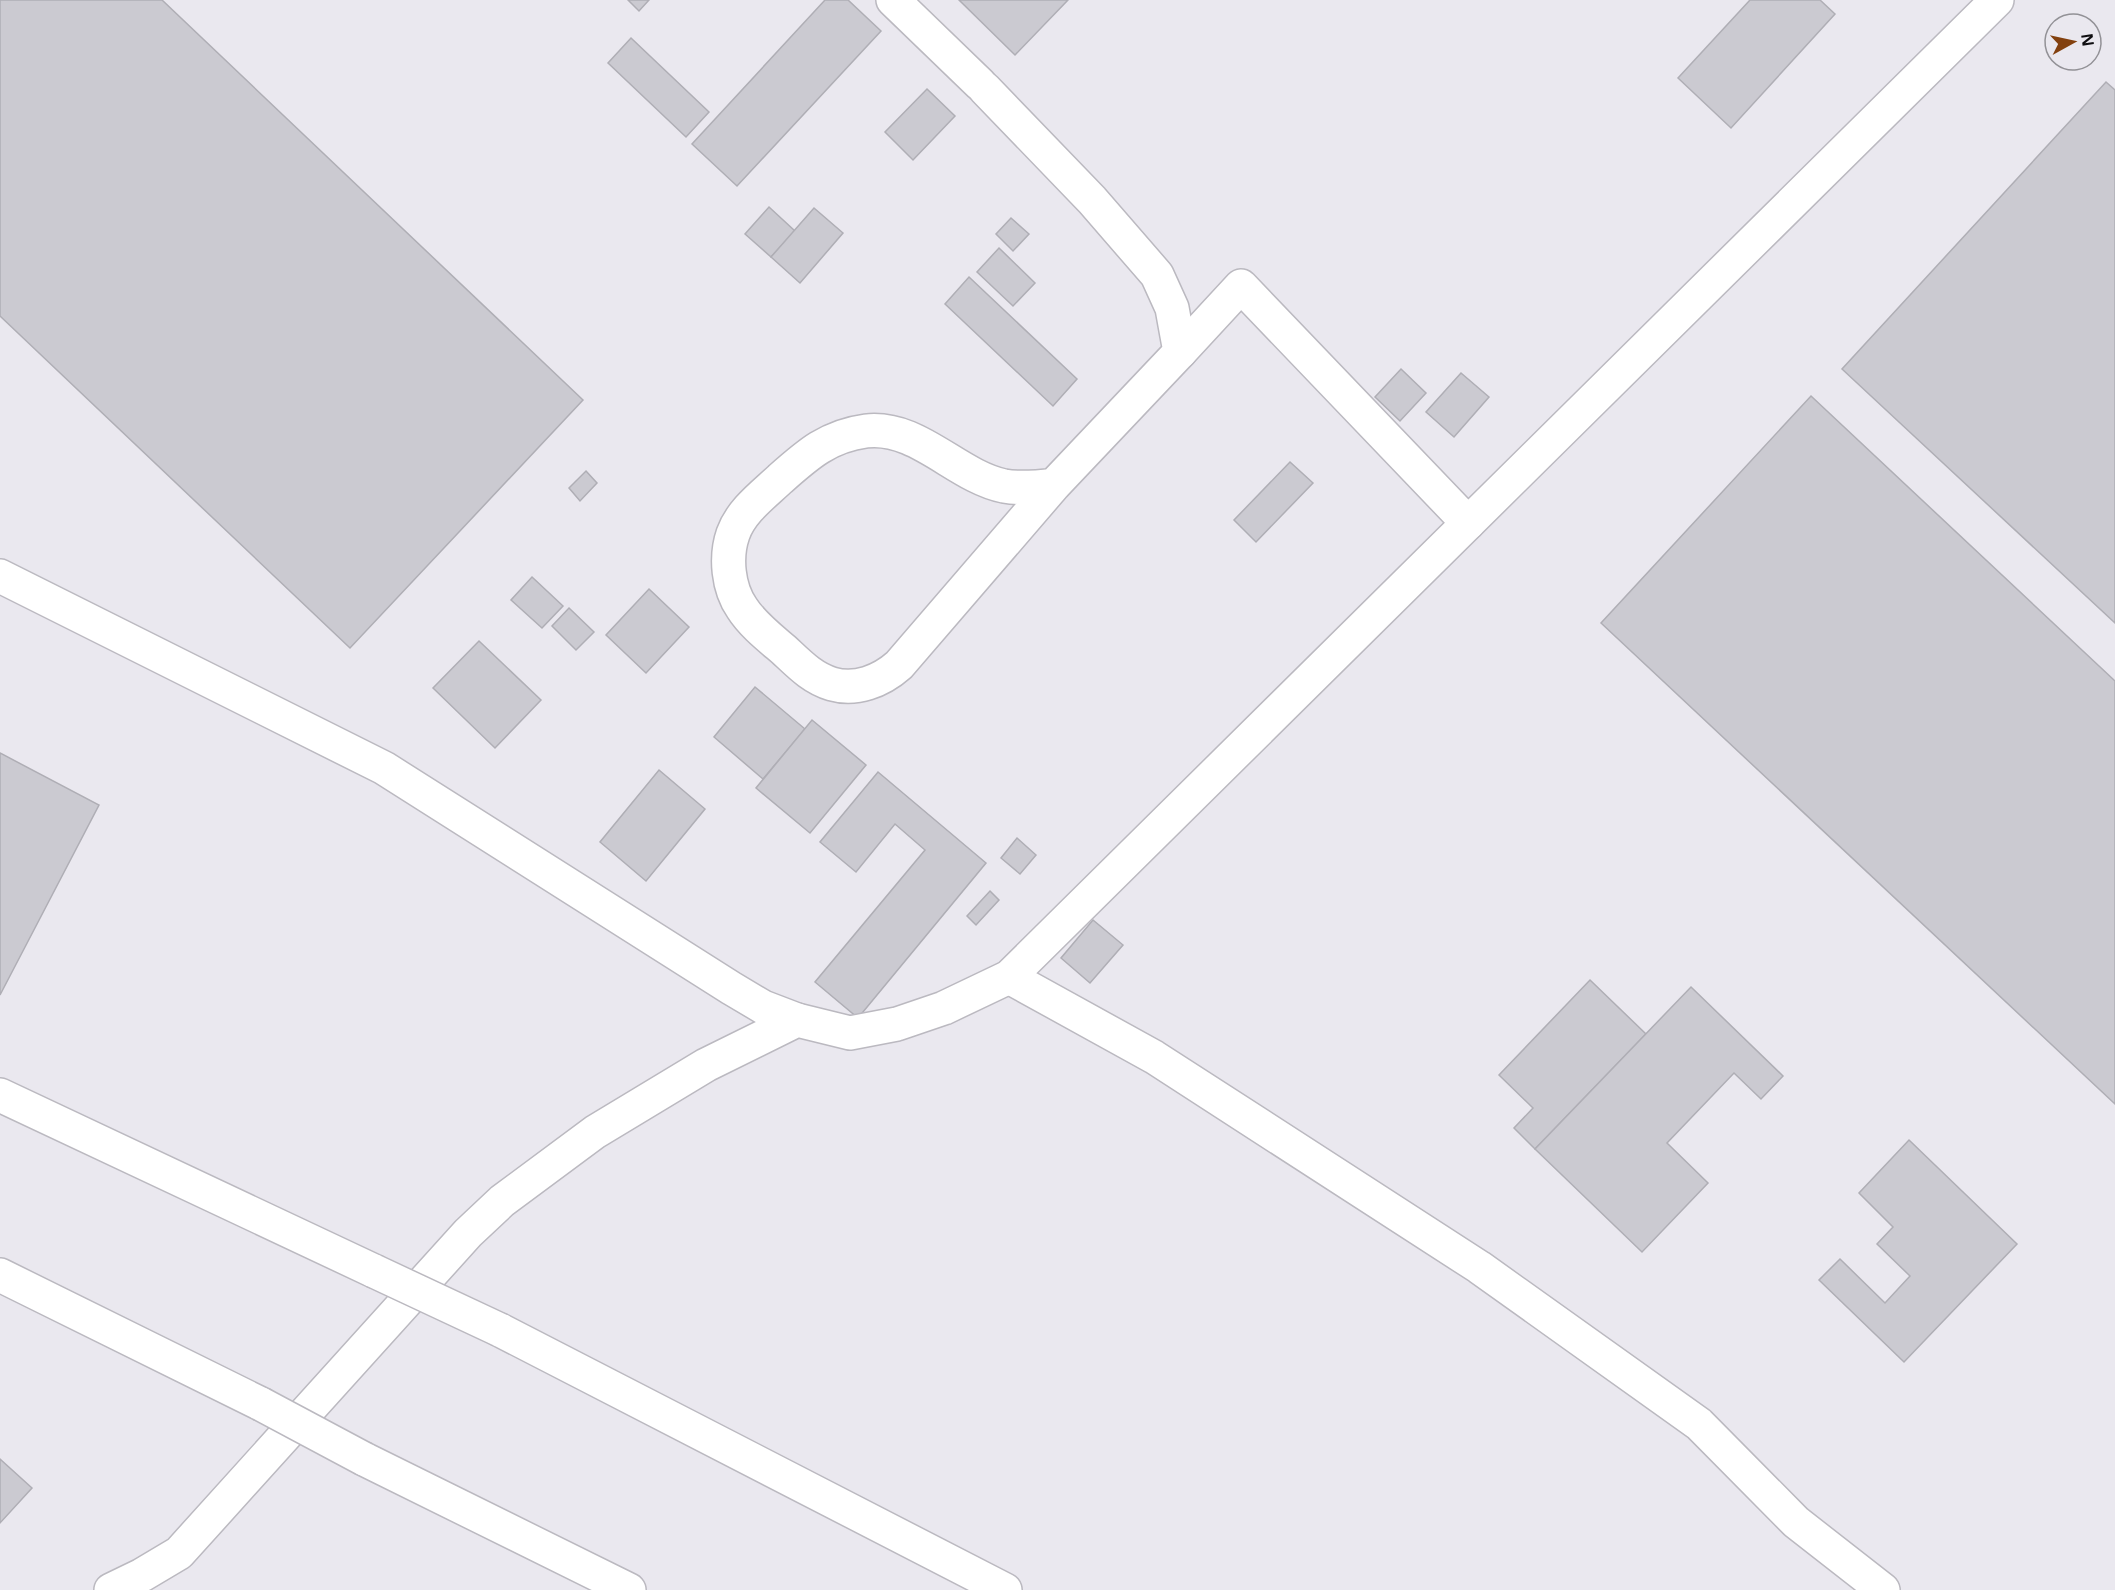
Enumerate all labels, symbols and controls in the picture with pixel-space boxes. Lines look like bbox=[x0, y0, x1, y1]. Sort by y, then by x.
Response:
north arrow bbox=[2043, 12, 2103, 72]
text: N bbox=[2076, 32, 2100, 48]

